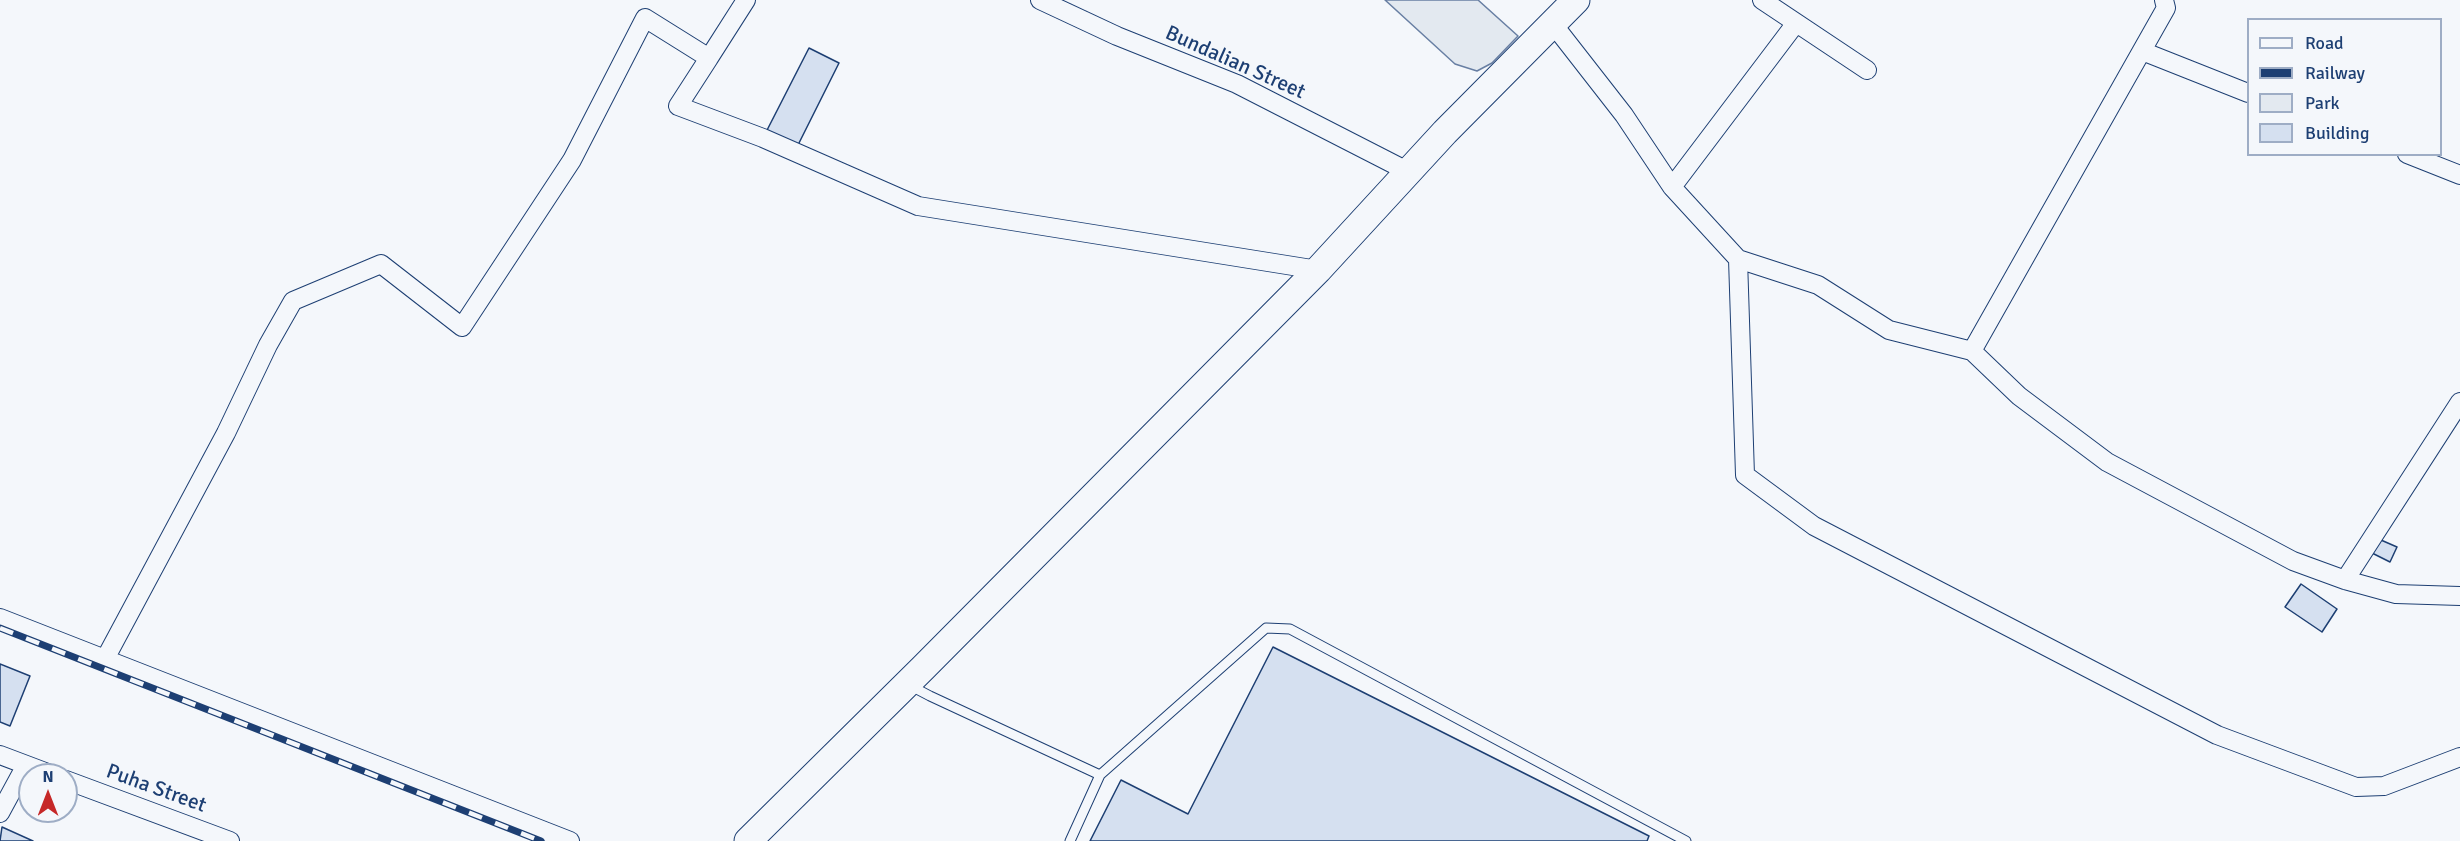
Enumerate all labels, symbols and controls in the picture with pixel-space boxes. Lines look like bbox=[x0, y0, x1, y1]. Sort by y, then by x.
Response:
legend bbox=[2247, 18, 2442, 156]
street label: Bundalian Street bbox=[1161, 21, 1309, 105]
text: Road bbox=[2305, 32, 2344, 54]
text: Railway bbox=[2305, 62, 2365, 84]
text: Park bbox=[2305, 92, 2340, 114]
text: Building bbox=[2305, 122, 2369, 144]
street label: Puha Street bbox=[103, 759, 209, 819]
north arrow bbox=[18, 763, 78, 823]
text: N bbox=[42, 767, 54, 787]

